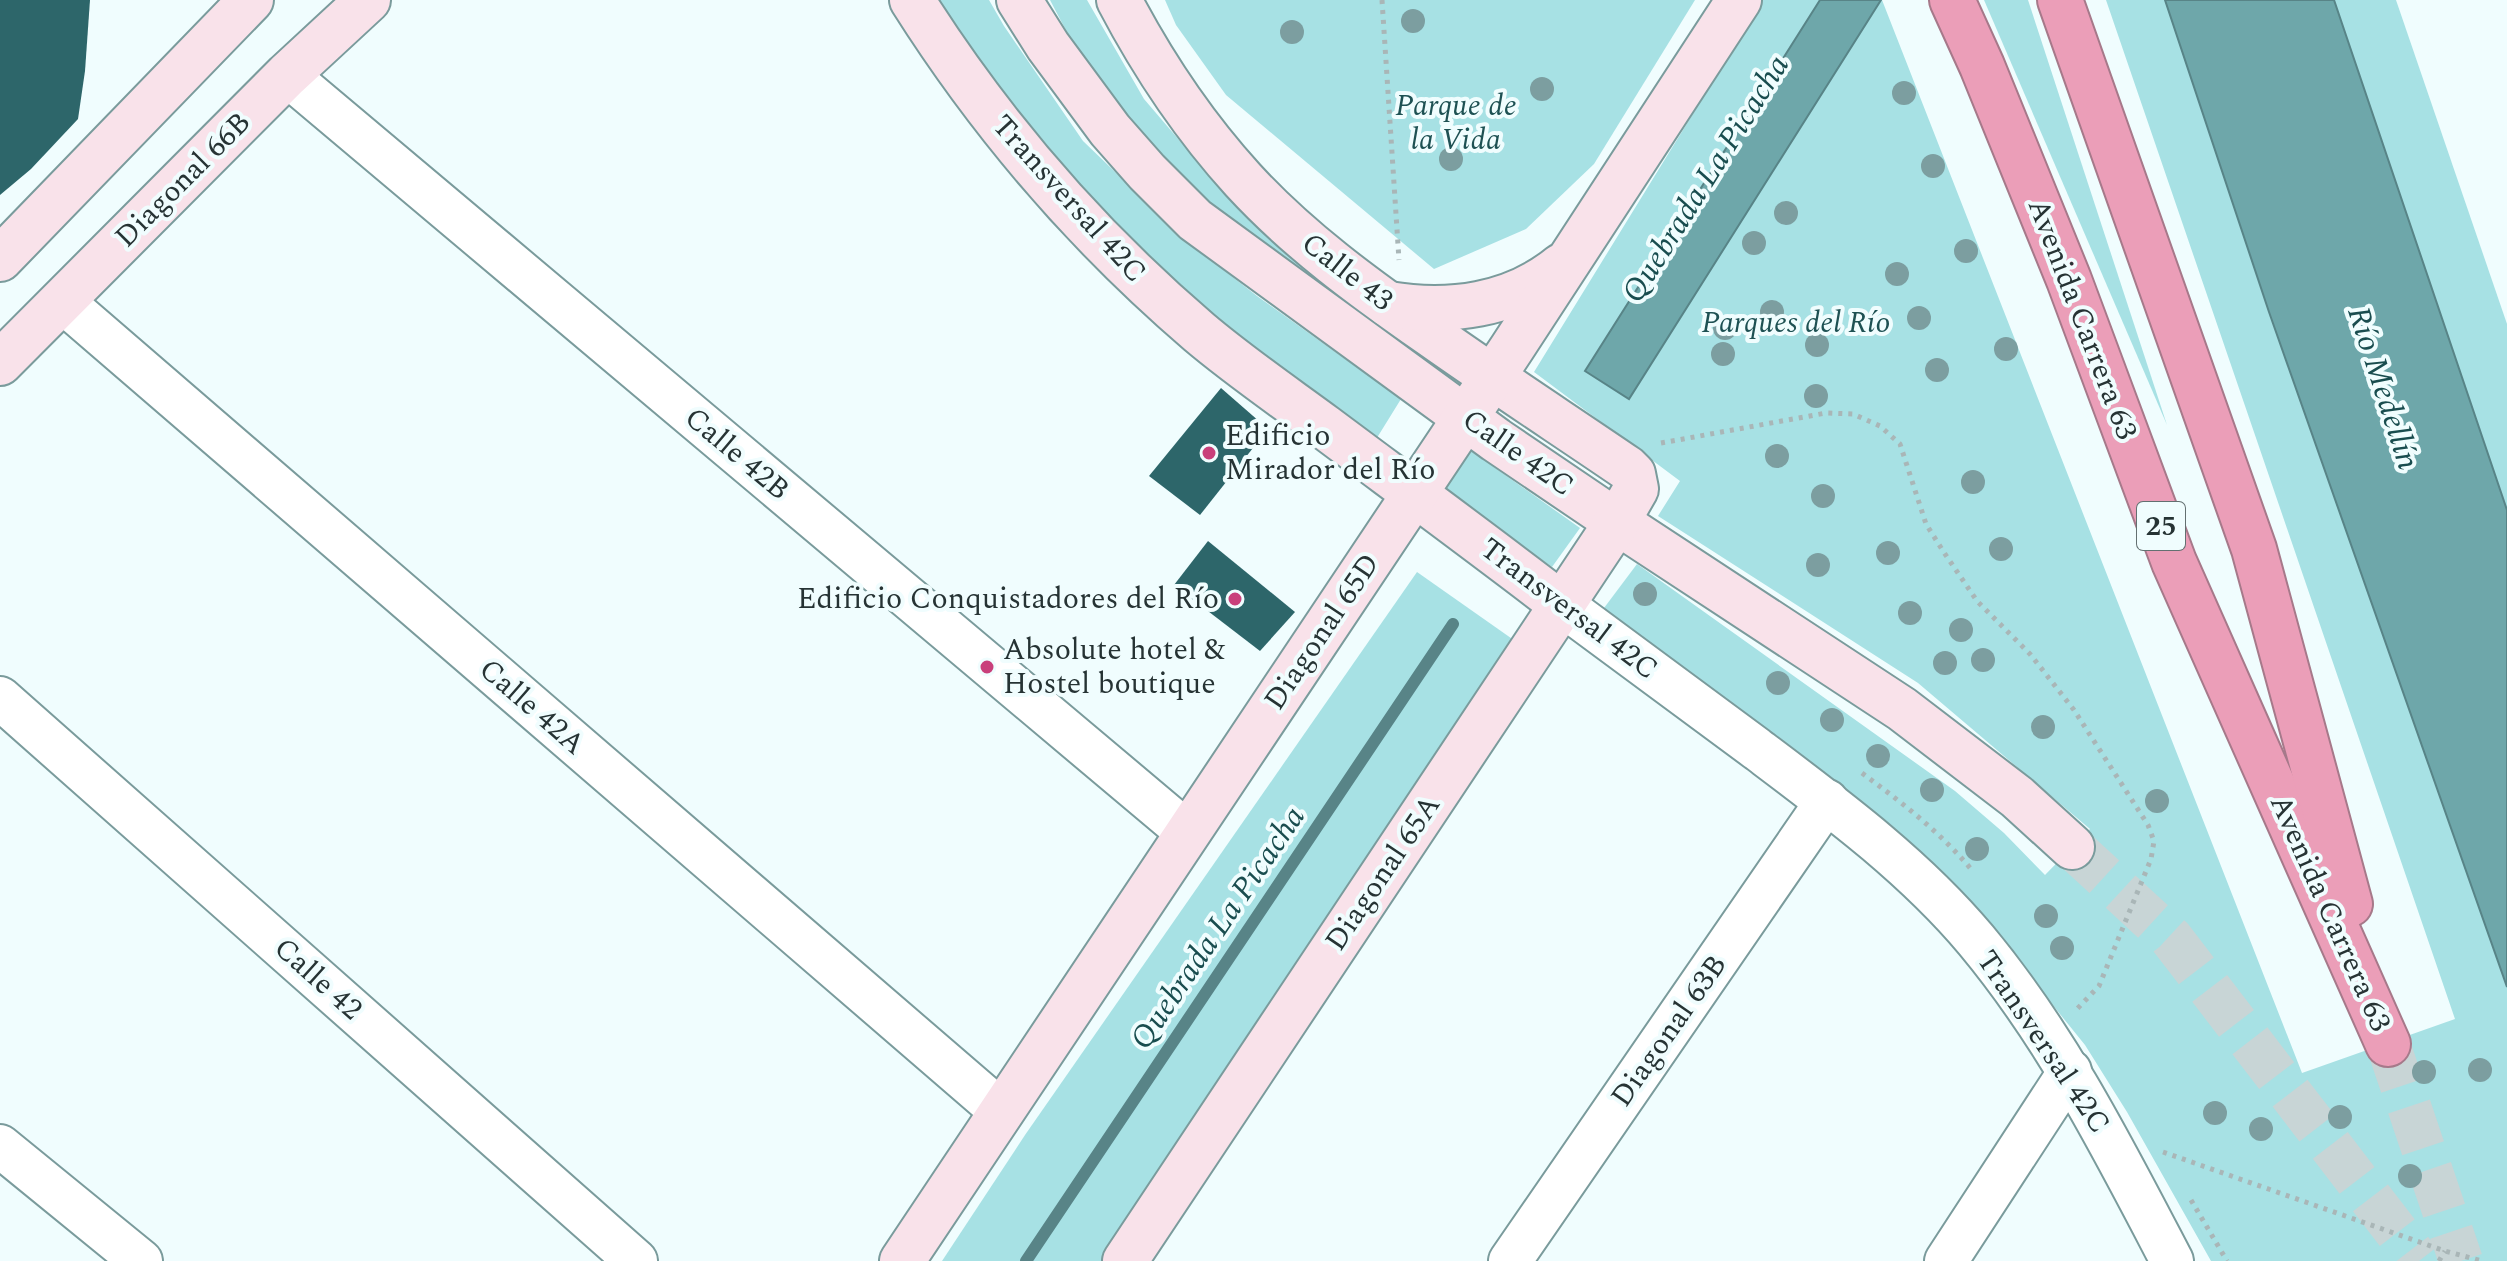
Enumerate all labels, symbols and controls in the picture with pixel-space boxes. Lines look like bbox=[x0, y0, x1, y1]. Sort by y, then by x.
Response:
water label: Quebrada La Picacha bbox=[1610, 45, 1802, 313]
park label: Parque de la Vida bbox=[1395, 83, 1517, 163]
street label: Diagonal 66B bbox=[104, 101, 262, 259]
street label: Transversal 42C bbox=[981, 104, 1157, 294]
street label: Avenida Carrera 63 bbox=[2015, 192, 2149, 446]
street label: Calle 43 bbox=[1291, 221, 1403, 323]
park label: Parques del Río bbox=[1701, 300, 1891, 346]
water label: Río Medellín bbox=[2334, 300, 2432, 476]
street label: Calle 42B bbox=[674, 396, 800, 512]
street label: Calle 42C bbox=[1452, 398, 1584, 508]
place label: Edificio Mirador del Río bbox=[1225, 413, 1435, 493]
marker: Edificio Mirador del Río bbox=[1200, 444, 1218, 462]
road number: 25 bbox=[2137, 502, 2185, 550]
street label: Transversal 42C bbox=[1470, 527, 1668, 691]
street label: Diagonal 65D bbox=[1252, 544, 1392, 720]
place label: Edificio Conquistadores del Río bbox=[797, 576, 1219, 622]
marker: Edificio Conquistadores del Río bbox=[1226, 590, 1244, 608]
place label: Absolute hotel & Hostel boutique bbox=[1003, 627, 1225, 707]
street label: Calle 42A bbox=[468, 648, 596, 766]
marker: Absolute hotel & Hostel boutique bbox=[978, 658, 996, 676]
street label: Diagonal 65A bbox=[1314, 785, 1452, 961]
street label: Avenida Carrera 63 bbox=[2257, 787, 2403, 1039]
water label: Quebrada La Picacha bbox=[1118, 796, 1318, 1060]
street label: Calle 42 bbox=[263, 926, 373, 1032]
street label: Transversal 42C bbox=[1964, 941, 2122, 1143]
street label: Diagonal 63B bbox=[1599, 945, 1739, 1117]

